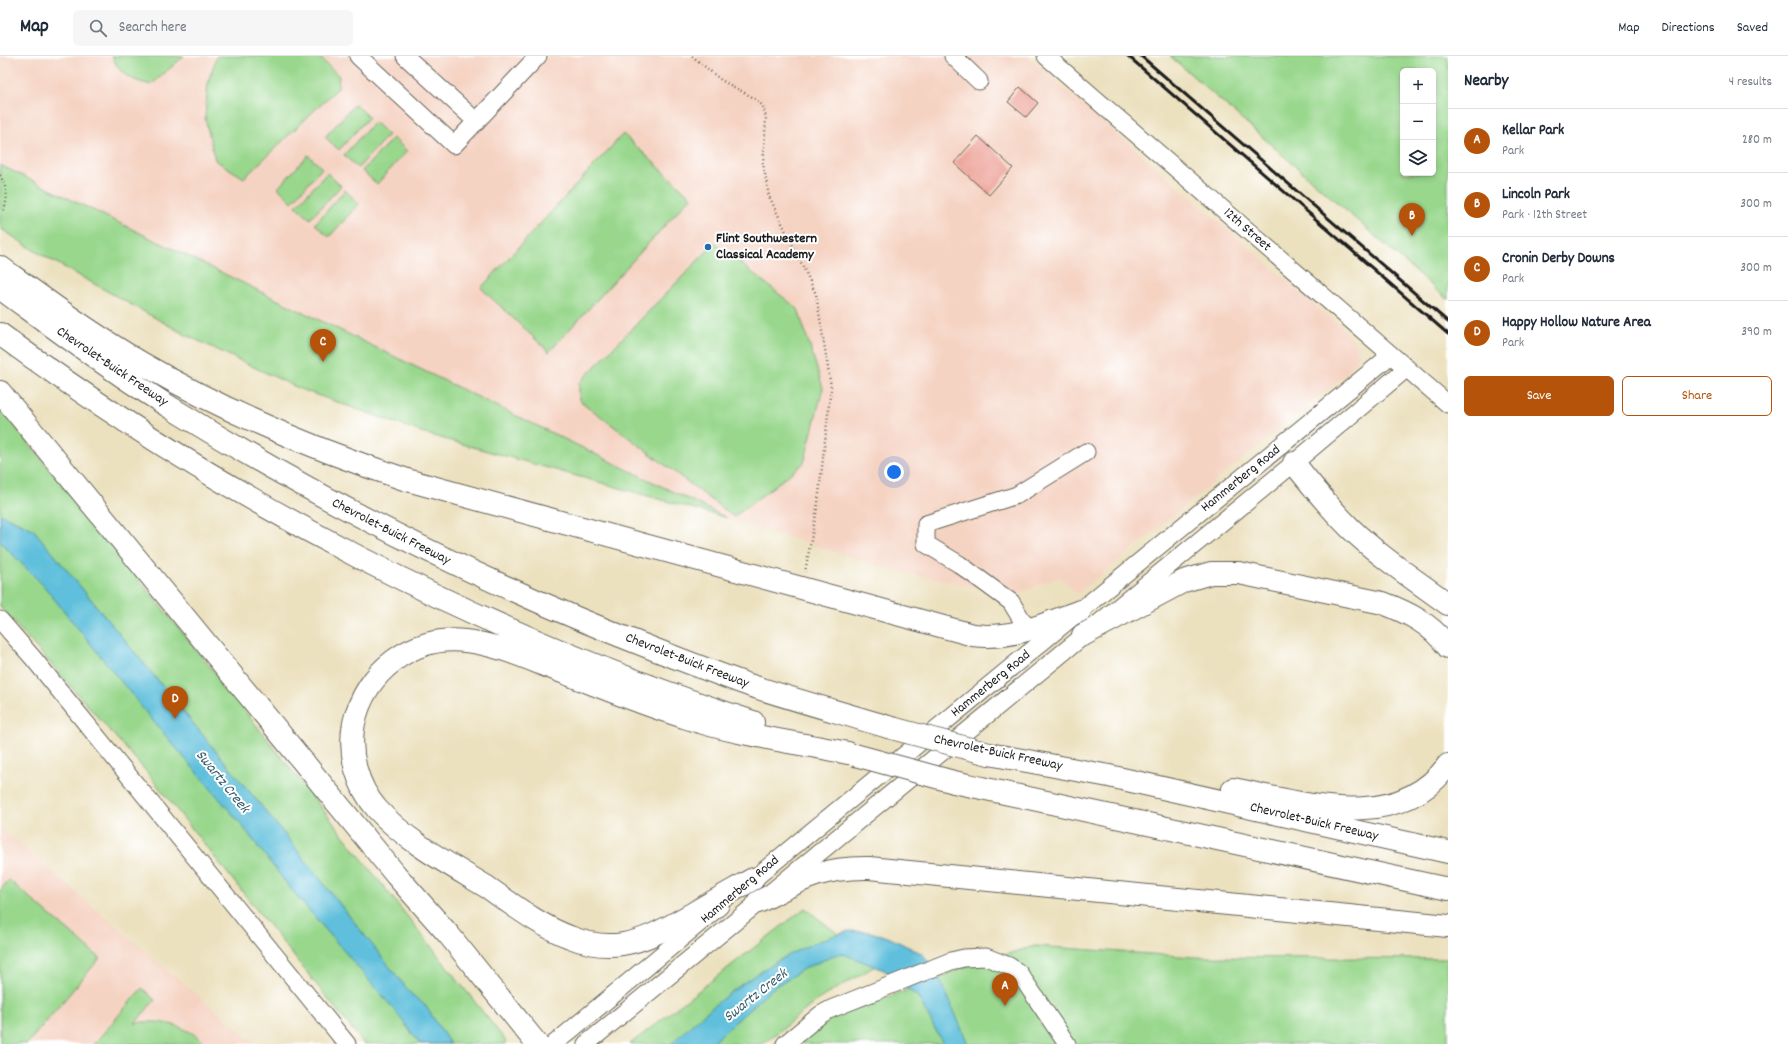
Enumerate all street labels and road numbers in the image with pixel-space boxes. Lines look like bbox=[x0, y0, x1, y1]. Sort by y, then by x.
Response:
street label: 12th Street bbox=[1219, 203, 1275, 257]
street label: Chevrolet-Buick Freeway bbox=[52, 322, 172, 412]
street label: Hammerberg Road bbox=[1197, 441, 1285, 517]
street label: Chevrolet-Buick Freeway bbox=[328, 493, 454, 571]
street label: Chevrolet-Buick Freeway bbox=[622, 628, 752, 694]
street label: Hammerberg Road bbox=[947, 646, 1035, 722]
street label: Chevrolet-Buick Freeway bbox=[932, 730, 1064, 776]
street label: Chevrolet-Buick Freeway bbox=[1248, 798, 1380, 847]
street label: Hammerberg Road bbox=[696, 851, 784, 929]

